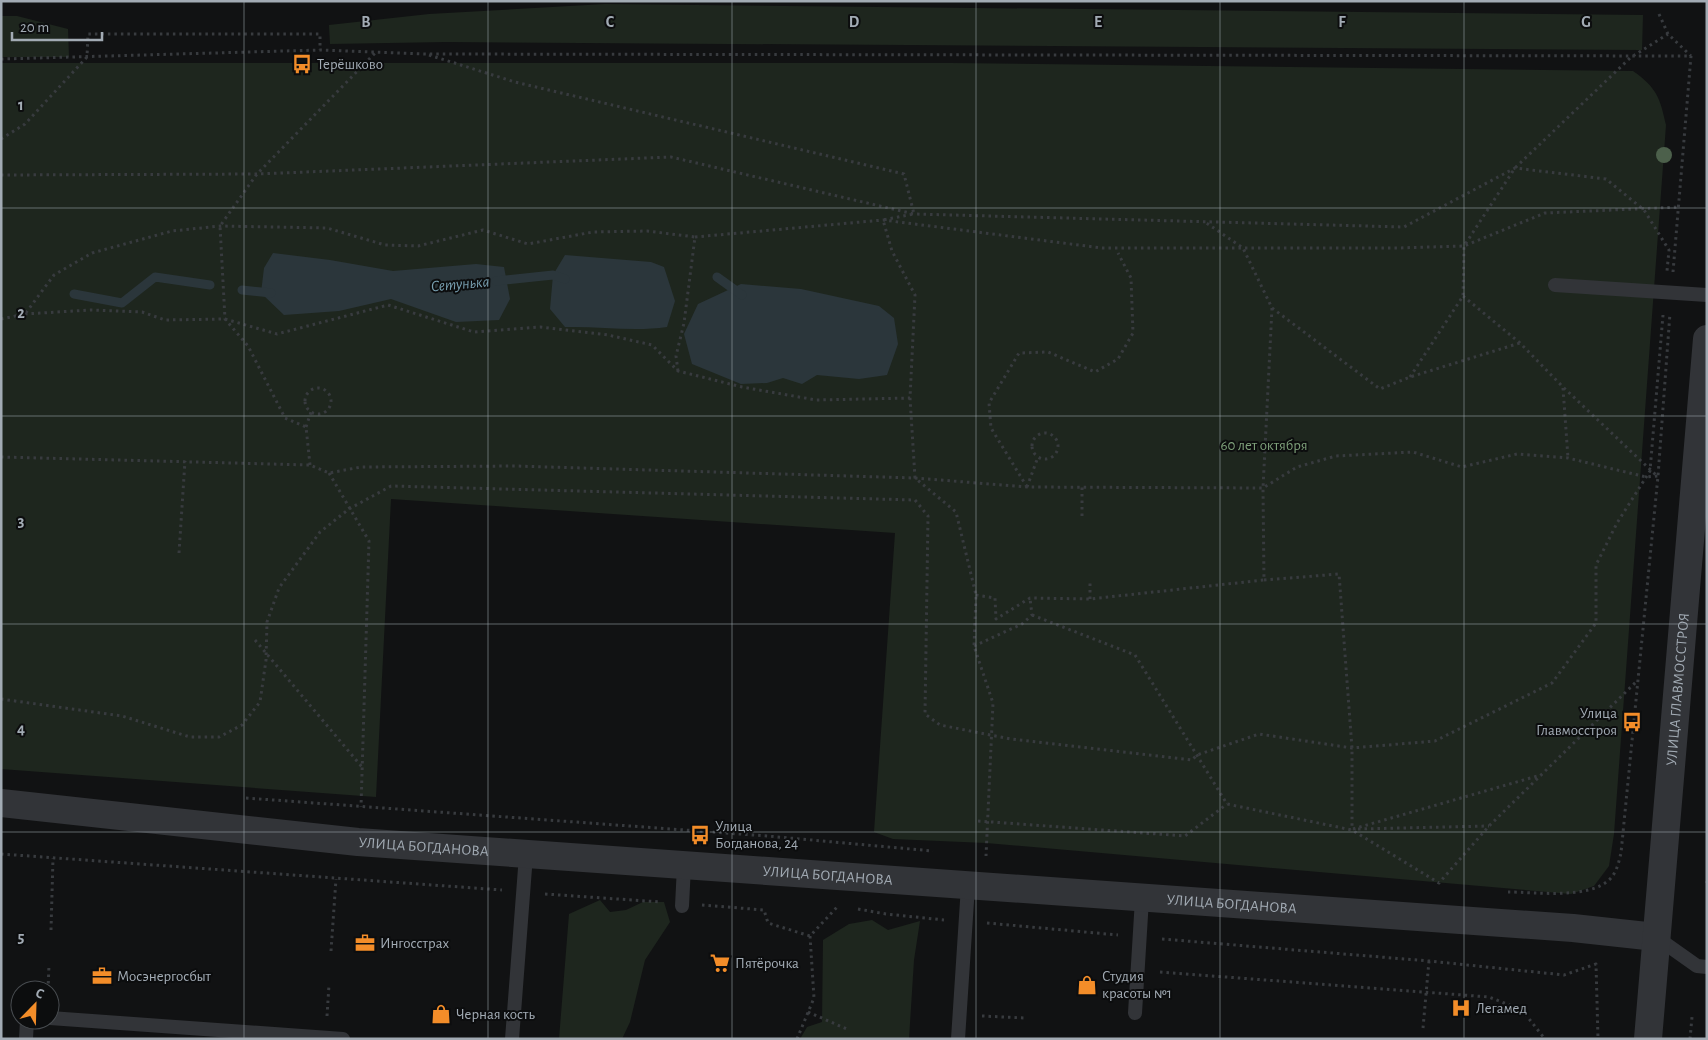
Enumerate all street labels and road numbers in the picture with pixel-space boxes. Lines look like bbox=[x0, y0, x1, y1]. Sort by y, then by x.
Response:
street label: УЛИЦА ГЛАВМОССТРОЯ bbox=[1664, 612, 1691, 766]
street label: УЛИЦА БОГДАНОВА bbox=[358, 835, 489, 859]
street label: УЛИЦА БОГДАНОВА bbox=[762, 863, 893, 887]
street label: УЛИЦА БОГДАНОВА bbox=[1166, 892, 1297, 916]

